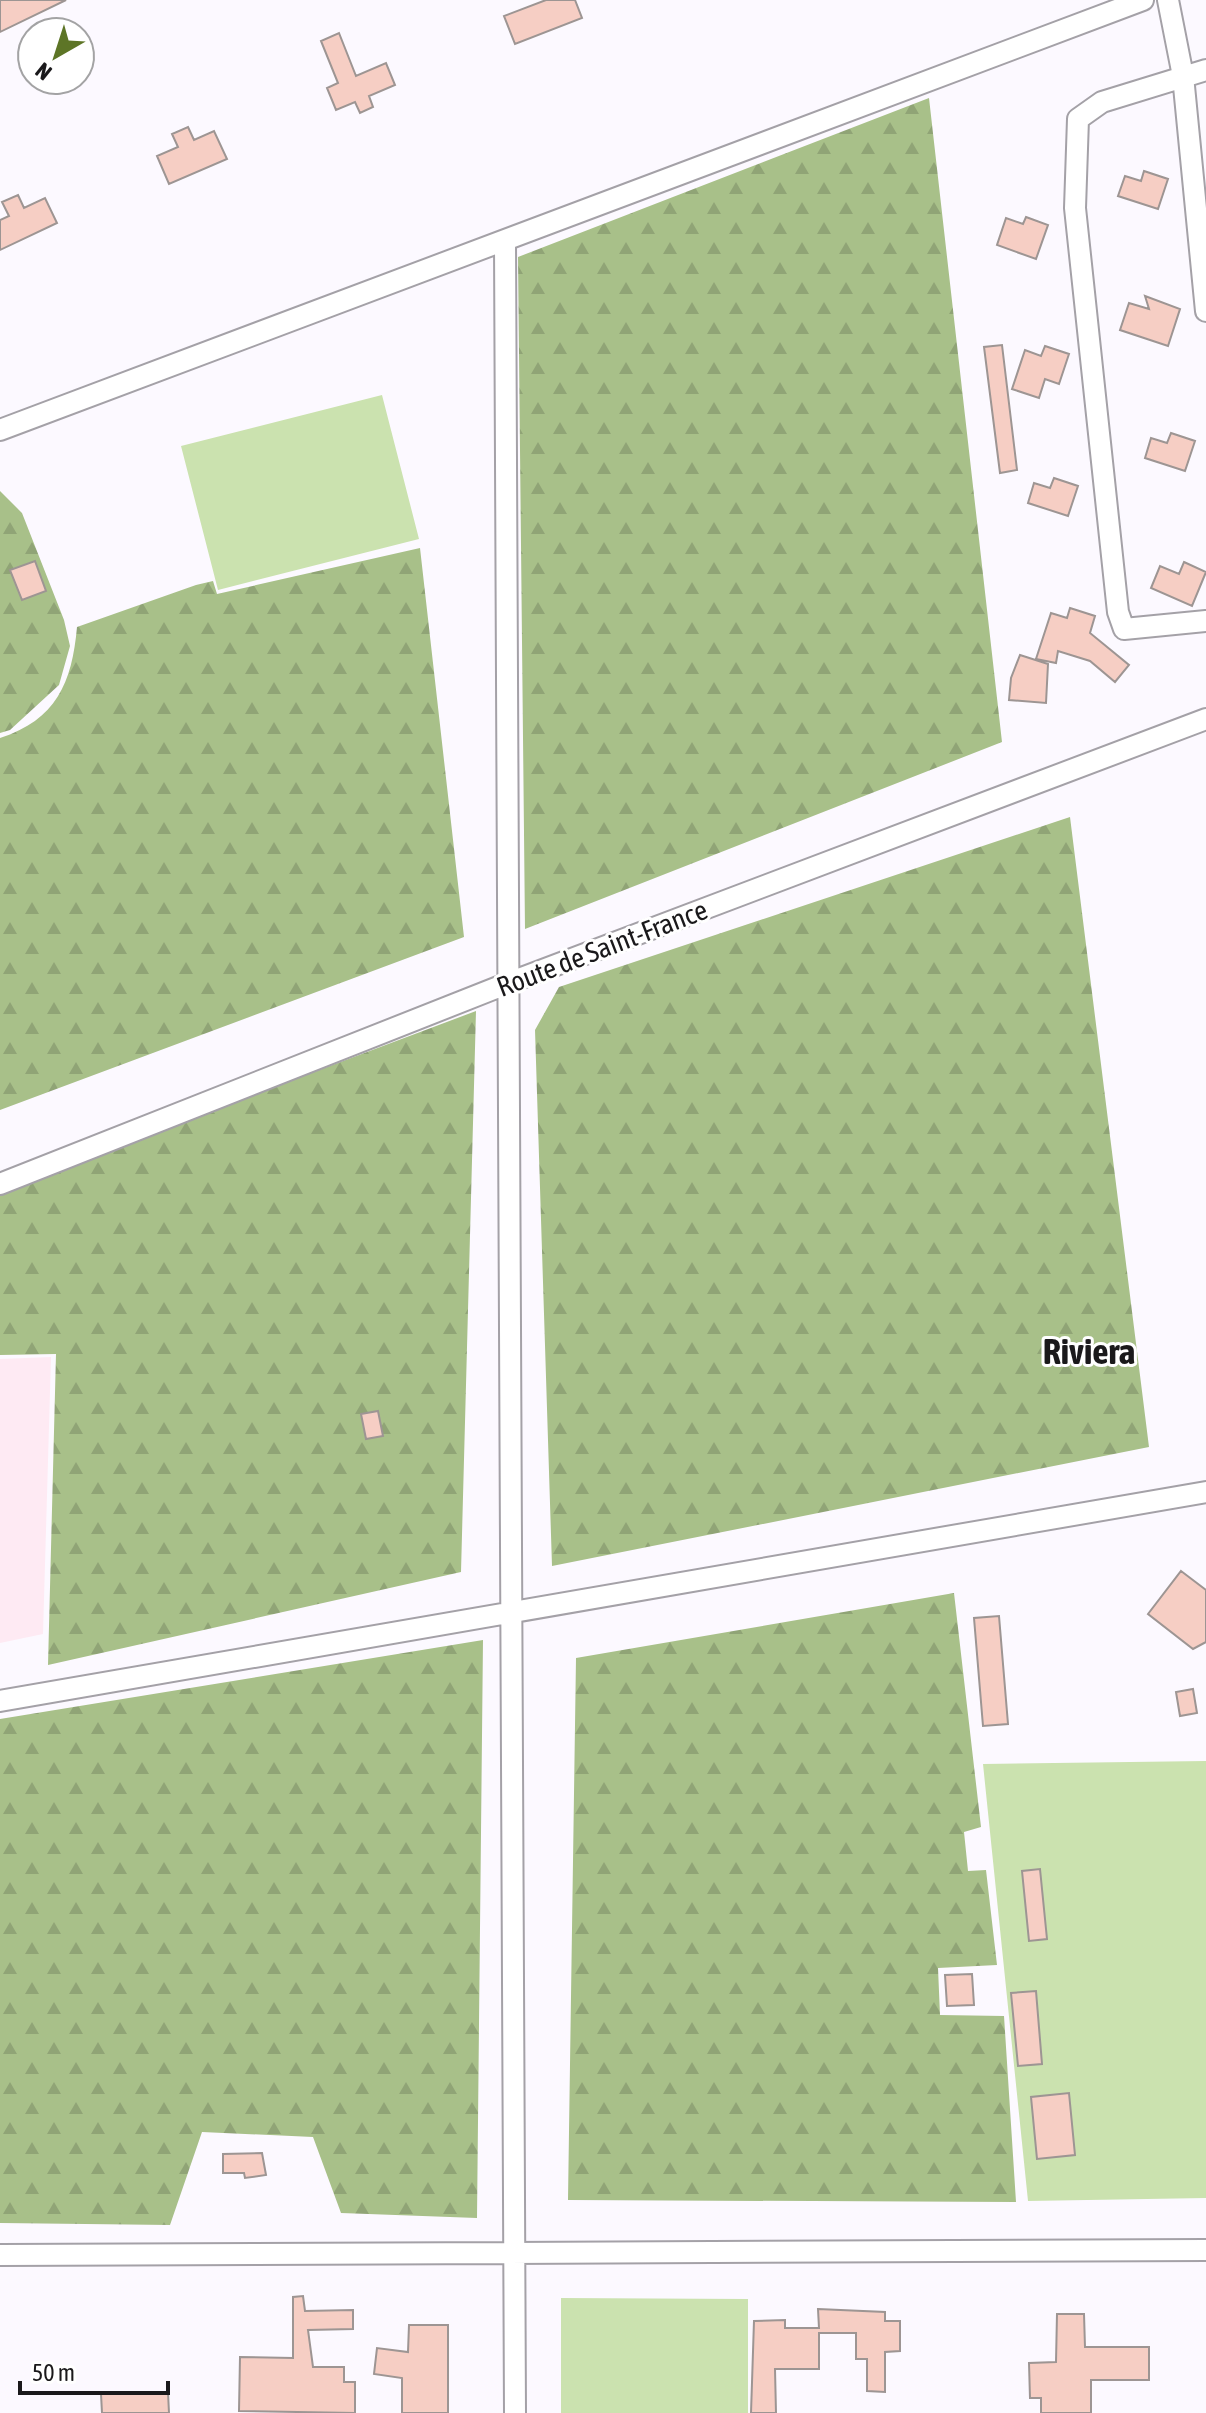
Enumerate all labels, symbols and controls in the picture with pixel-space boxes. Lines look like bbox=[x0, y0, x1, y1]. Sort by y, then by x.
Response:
north arrow bbox=[16, 16, 96, 96]
text: N bbox=[30, 57, 57, 86]
street label: Route de Saint-France bbox=[492, 893, 712, 1003]
district label: Riviera bbox=[1043, 1330, 1135, 1372]
scale bar bbox=[20, 2345, 168, 2395]
text: 50 m bbox=[32, 2359, 75, 2386]

